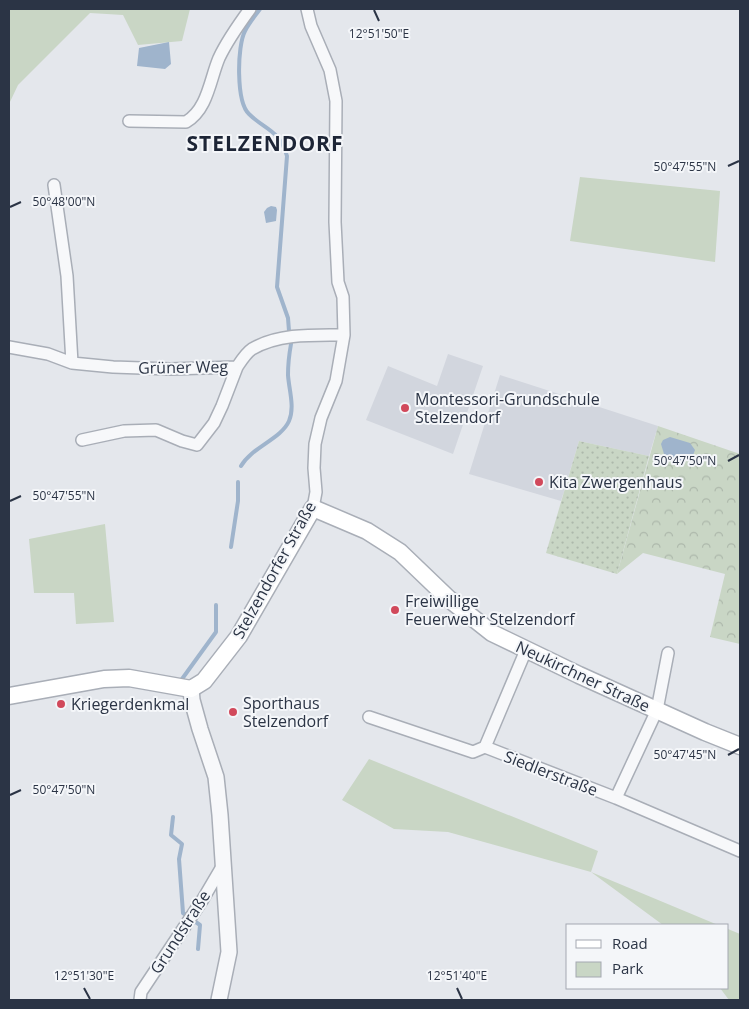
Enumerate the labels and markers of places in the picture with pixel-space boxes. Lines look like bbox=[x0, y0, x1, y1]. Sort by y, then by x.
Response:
place label: Montessori-Grundschule Stelzendorf bbox=[415, 388, 600, 428]
marker: Montessori-Grundschule Stelzendorf bbox=[399, 402, 411, 414]
place label: Kita Zwergenhaus bbox=[549, 471, 682, 493]
marker: Kita Zwergenhaus bbox=[533, 476, 545, 488]
place label: Freiwillige Feuerwehr Stelzendorf bbox=[405, 590, 576, 630]
marker: Freiwillige Feuerwehr Stelzendorf bbox=[389, 604, 401, 616]
place label: Sporthaus Stelzendorf bbox=[243, 692, 330, 732]
place label: Kriegerdenkmal bbox=[71, 693, 189, 715]
marker: Kriegerdenkmal bbox=[55, 698, 67, 710]
marker: Sporthaus Stelzendorf bbox=[227, 706, 239, 718]

